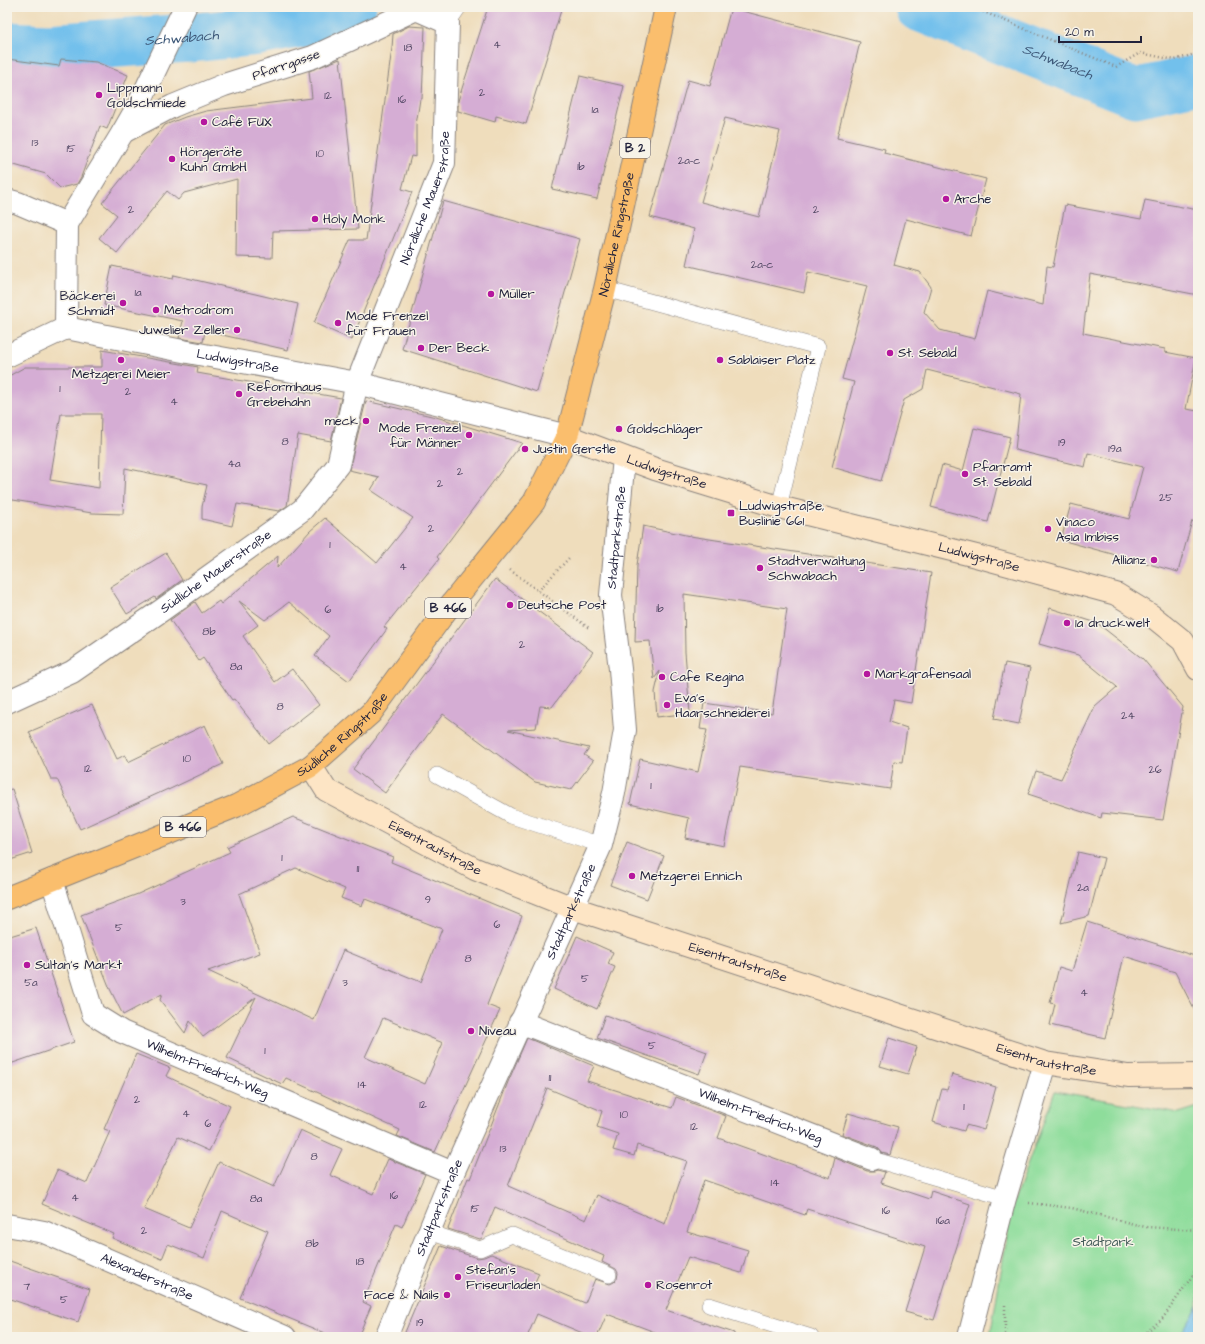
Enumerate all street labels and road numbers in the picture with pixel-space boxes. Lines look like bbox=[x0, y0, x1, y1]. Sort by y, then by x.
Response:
street label: Pfarrgasse bbox=[250, 45, 323, 86]
street label: Nördliche Mauerstraße bbox=[396, 131, 454, 267]
road number: B 2 bbox=[620, 138, 650, 158]
street label: Nördliche Ringstraße bbox=[594, 171, 639, 299]
street label: Ludwigstraße bbox=[195, 345, 280, 378]
street label: Ludwigstraße bbox=[624, 450, 709, 493]
street label: Stadtparkstraße bbox=[603, 485, 630, 590]
street label: Südliche Mauerstraße bbox=[157, 526, 275, 617]
street label: Ludwigstraße bbox=[937, 538, 1022, 576]
road number: B 466 bbox=[425, 598, 471, 618]
street label: Südliche Ringstraße bbox=[293, 689, 392, 781]
street label: Eisentrautstraße bbox=[386, 816, 484, 880]
road number: B 466 bbox=[160, 817, 206, 837]
street label: Stadtparkstraße bbox=[542, 861, 600, 962]
street label: Eisentrautstraße bbox=[686, 938, 789, 987]
street label: Wilhelm-Friedrich-Weg bbox=[143, 1034, 272, 1103]
street label: Eisentrautstraße bbox=[994, 1039, 1098, 1080]
street label: Wilhelm-Friedrich-Weg bbox=[696, 1083, 825, 1149]
street label: Stadtparkstraße bbox=[411, 1156, 467, 1259]
street label: Alexanderstraße bbox=[98, 1249, 196, 1305]

